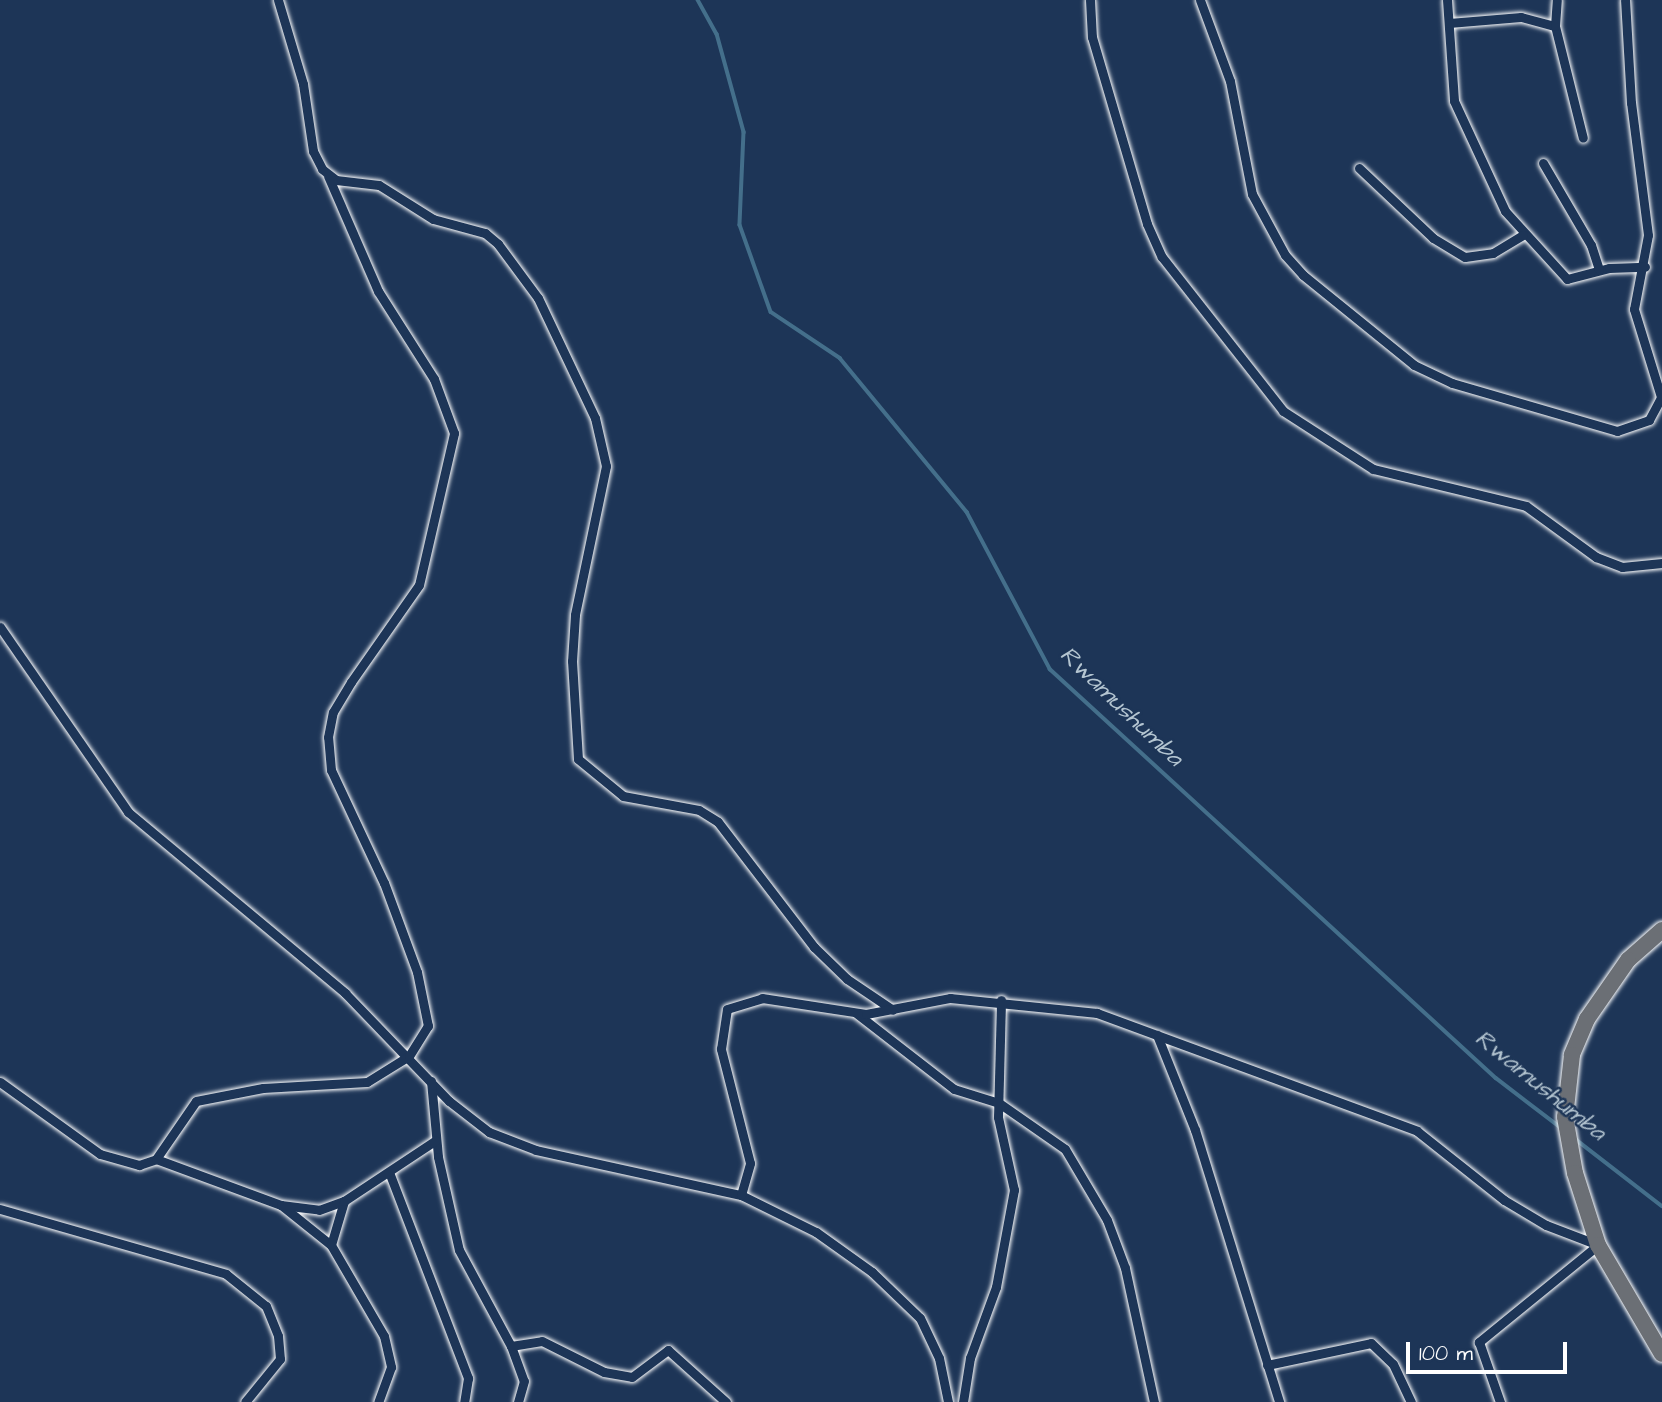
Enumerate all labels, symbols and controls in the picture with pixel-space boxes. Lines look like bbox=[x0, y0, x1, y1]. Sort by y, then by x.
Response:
water label: Rwamushumba bbox=[1053, 641, 1189, 773]
water label: Rwamushumba bbox=[1469, 1024, 1611, 1148]
scale bar bbox=[1410, 1328, 1571, 1372]
text: 100 m bbox=[1419, 1339, 1473, 1368]

